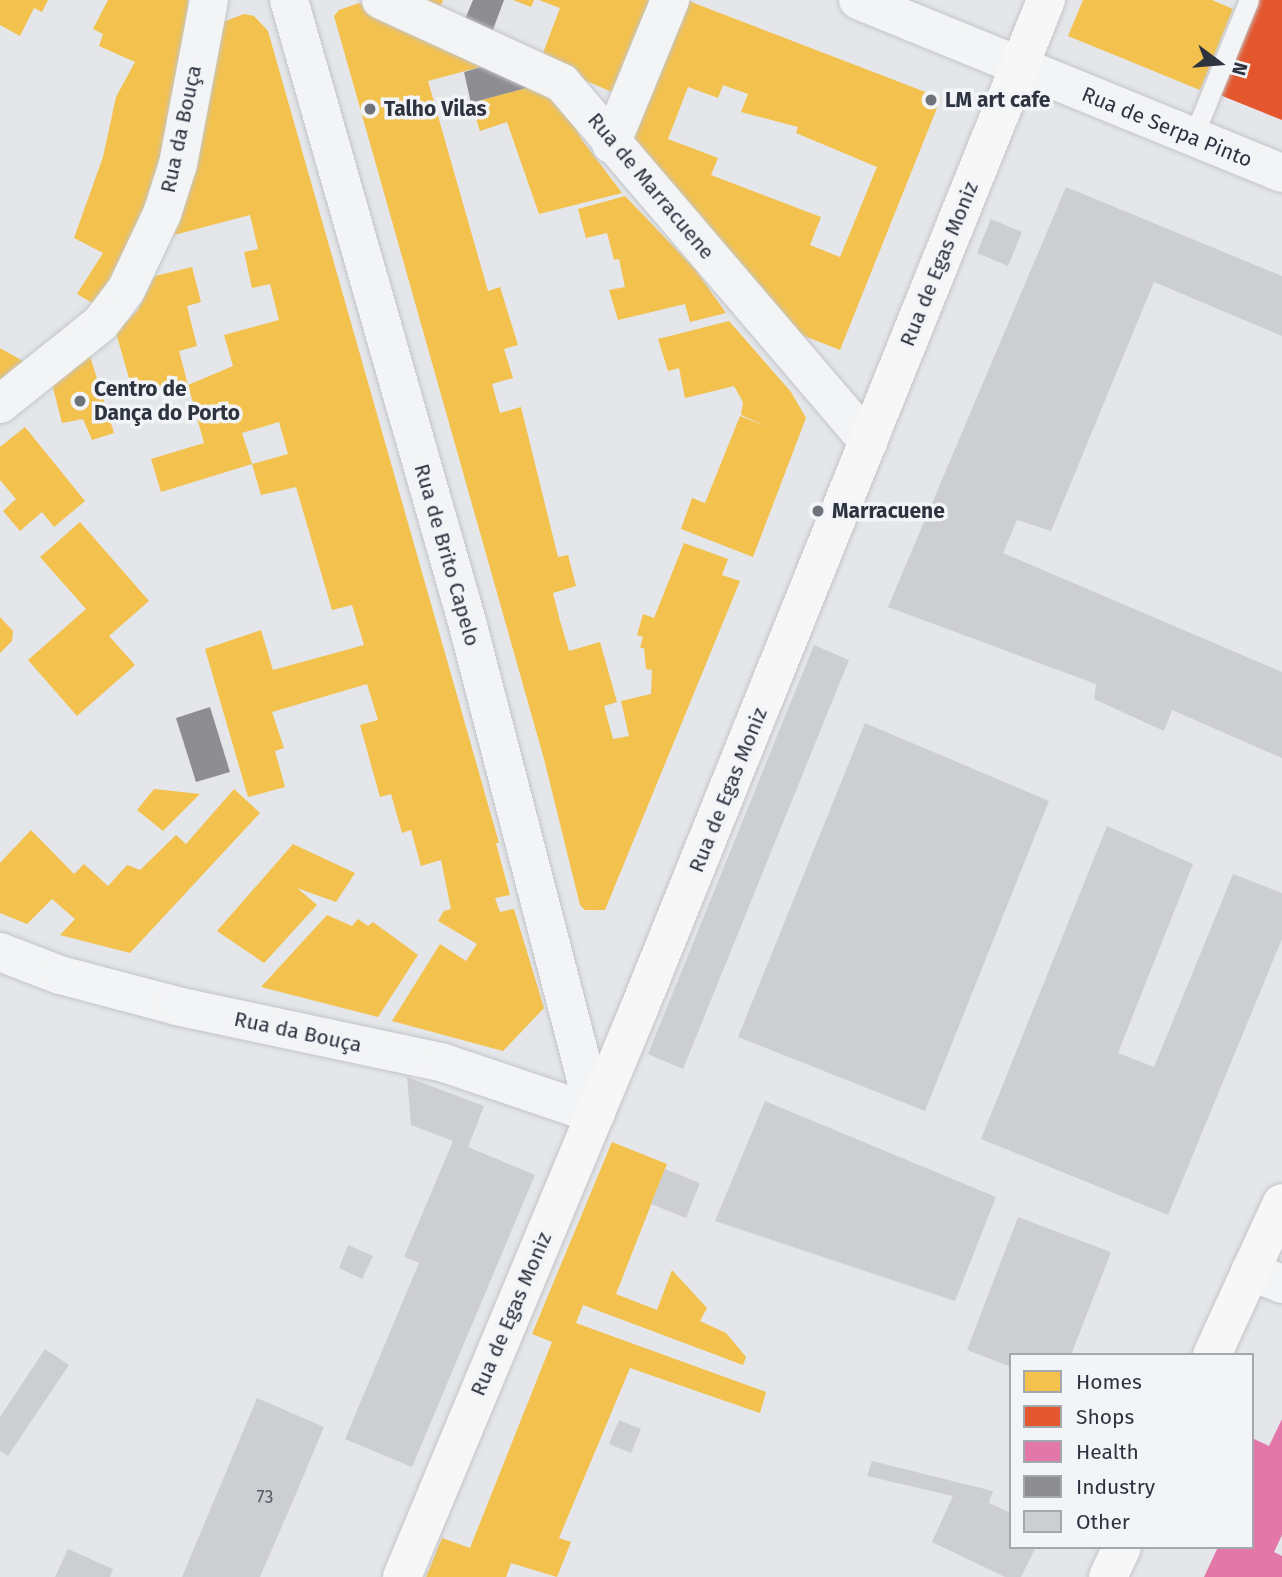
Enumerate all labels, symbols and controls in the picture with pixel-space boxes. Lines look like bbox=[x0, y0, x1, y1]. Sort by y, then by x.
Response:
north arrow bbox=[1184, 28, 1254, 98]
text: N bbox=[1227, 60, 1252, 78]
street label: Rua da Bouça bbox=[155, 63, 207, 195]
street label: Rua de Serpa Pinto bbox=[1078, 81, 1256, 173]
place label: LM art cafe bbox=[945, 87, 1050, 113]
marker: LM art cafe bbox=[923, 92, 939, 108]
place label: Talho Vilas bbox=[384, 96, 487, 122]
marker: Talho Vilas bbox=[362, 101, 378, 117]
street label: Rua de Marracuene bbox=[582, 108, 720, 264]
street label: Rua de Egas Moniz bbox=[894, 178, 984, 350]
place label: Centro de Dança do Porto bbox=[94, 376, 240, 426]
marker: Centro de Dança do Porto bbox=[72, 393, 88, 409]
street label: Rua de Brito Capelo bbox=[409, 461, 485, 649]
place label: Marracuene bbox=[832, 498, 945, 524]
marker: Marracuene bbox=[810, 503, 826, 519]
street label: Rua de Egas Moniz bbox=[683, 704, 773, 876]
street label: Rua da Bouça bbox=[232, 1006, 364, 1058]
street label: Rua de Egas Moniz bbox=[465, 1228, 557, 1400]
legend bbox=[1009, 1353, 1254, 1549]
text: Homes bbox=[1076, 1369, 1142, 1395]
text: Shops bbox=[1076, 1404, 1134, 1430]
text: Health bbox=[1076, 1439, 1139, 1465]
text: Industry bbox=[1076, 1474, 1155, 1500]
house number: 73 bbox=[257, 1486, 273, 1508]
text: Other bbox=[1076, 1509, 1130, 1535]

